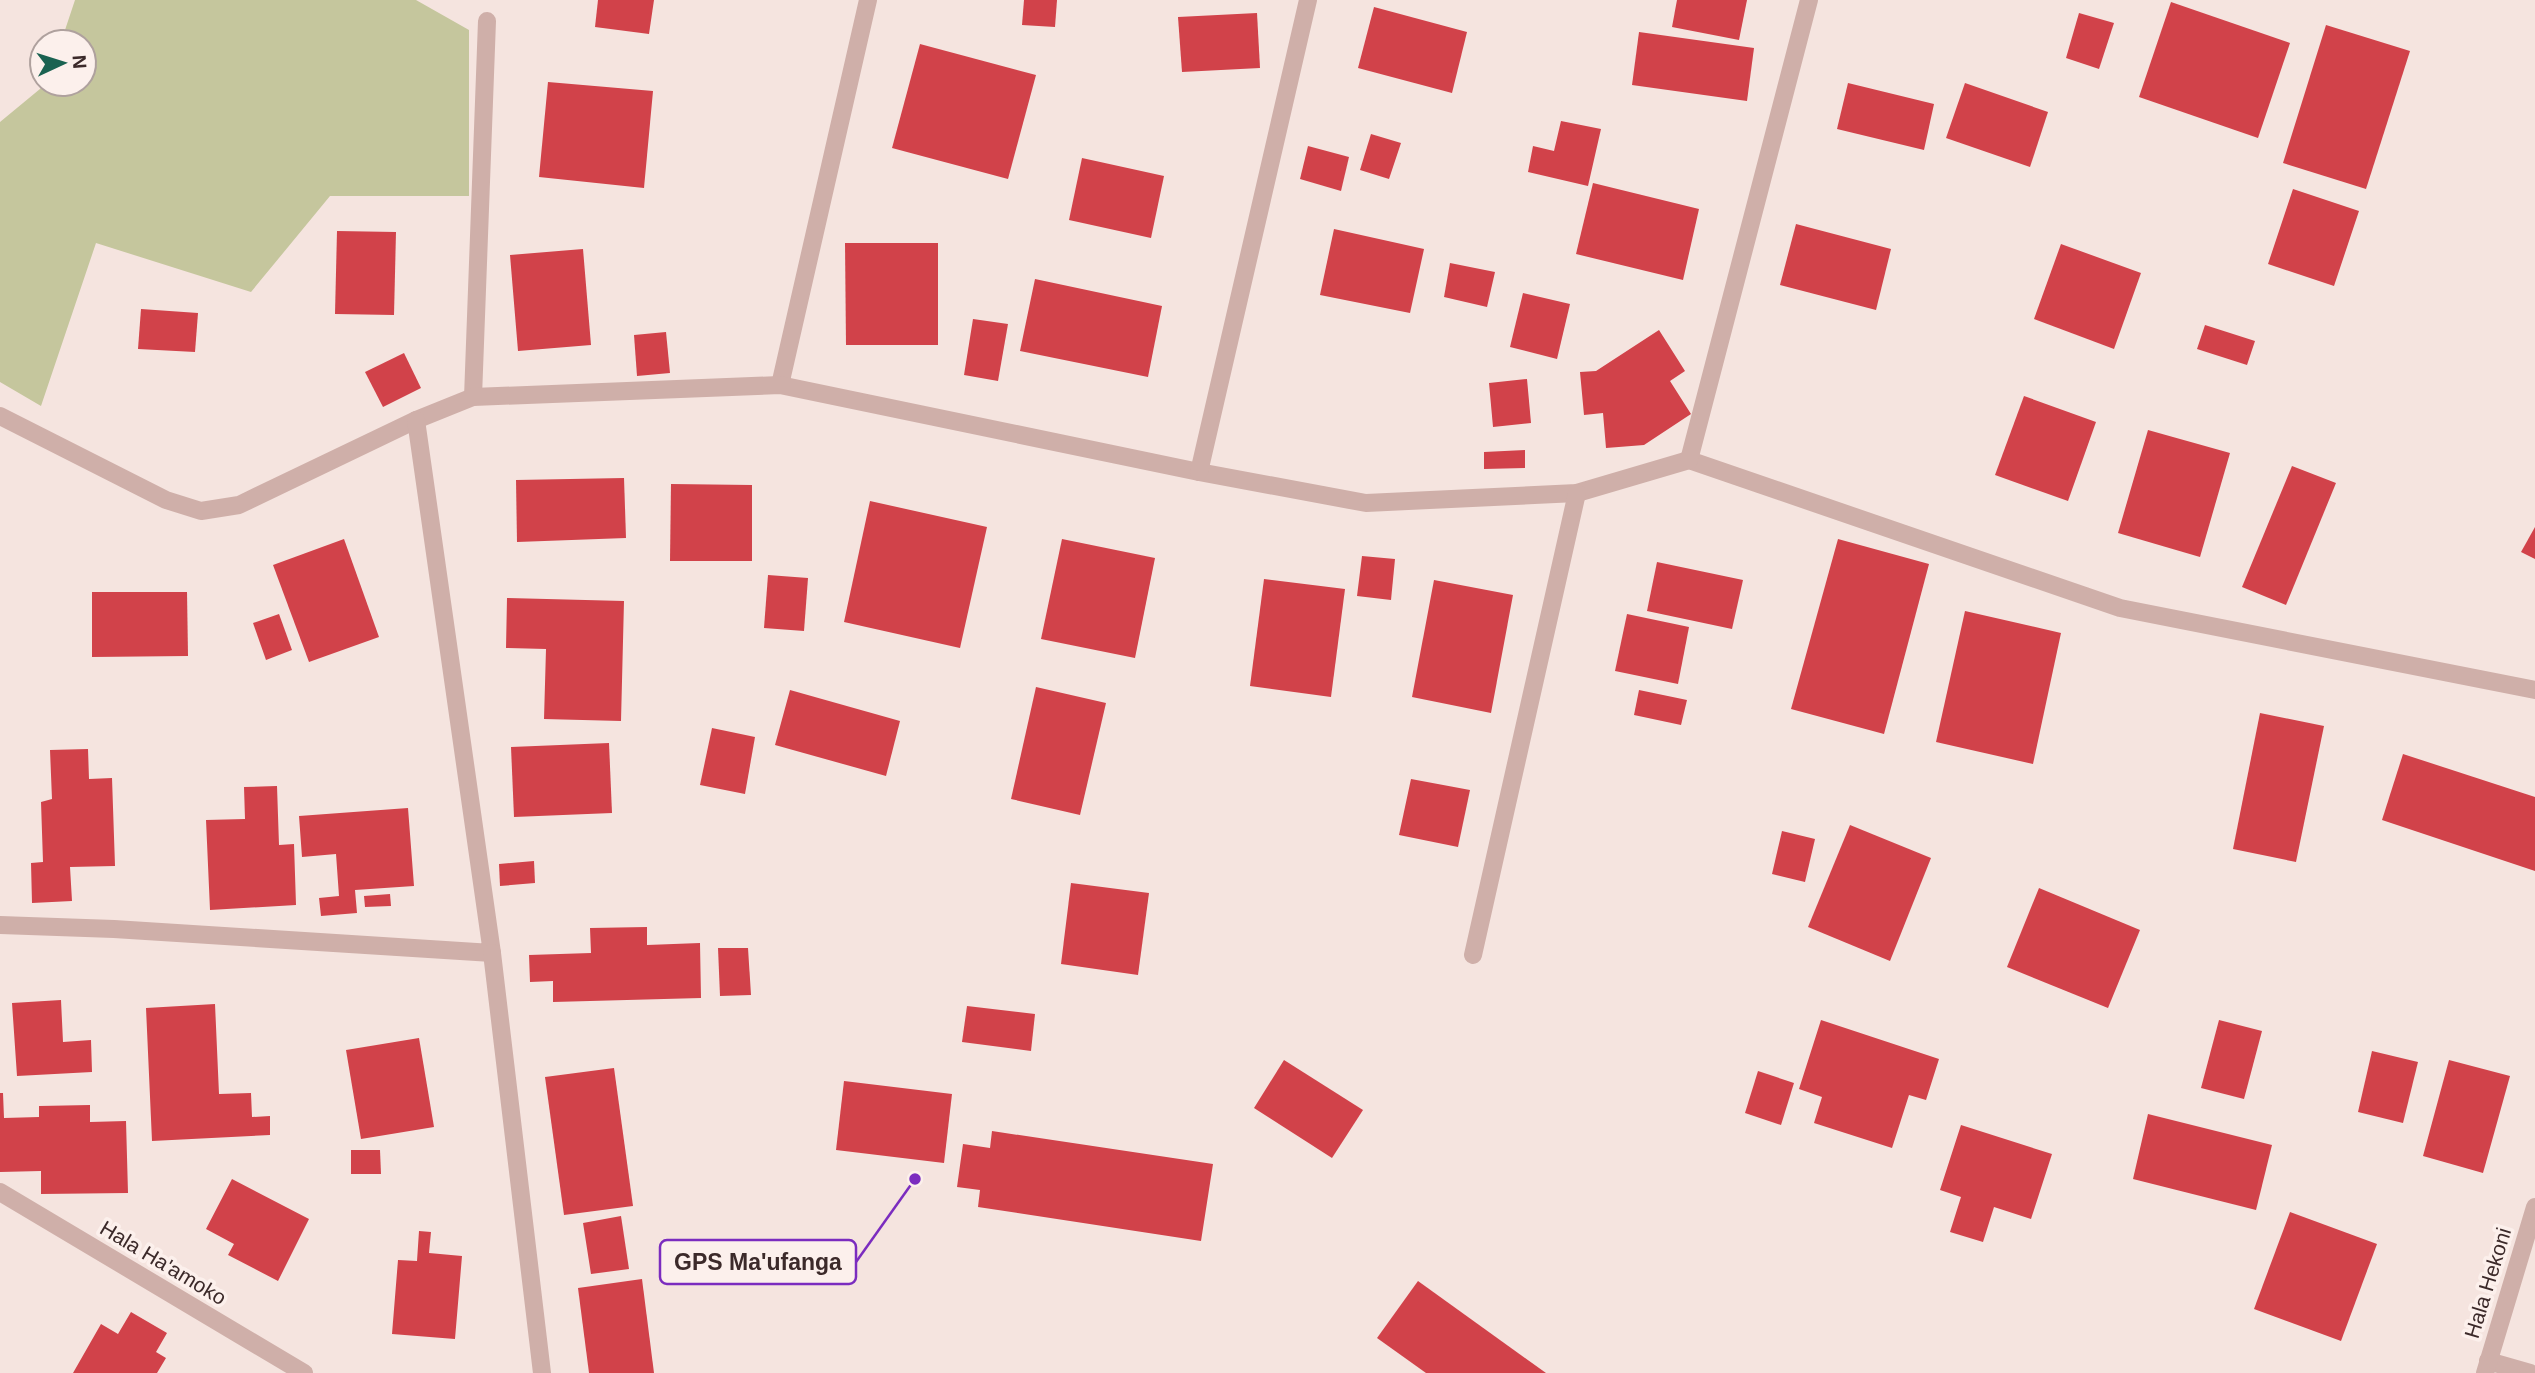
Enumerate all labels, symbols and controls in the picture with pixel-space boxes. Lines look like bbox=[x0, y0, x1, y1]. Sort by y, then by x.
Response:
north arrow bbox=[28, 28, 98, 98]
text: N bbox=[69, 54, 90, 69]
street label: Hala Ha'amoko bbox=[96, 1216, 230, 1309]
street label: Hala Hekoni bbox=[2460, 1225, 2515, 1341]
callout: GPS Ma'ufanga bbox=[660, 1240, 856, 1284]
text: GPS Ma'ufanga bbox=[674, 1249, 842, 1275]

